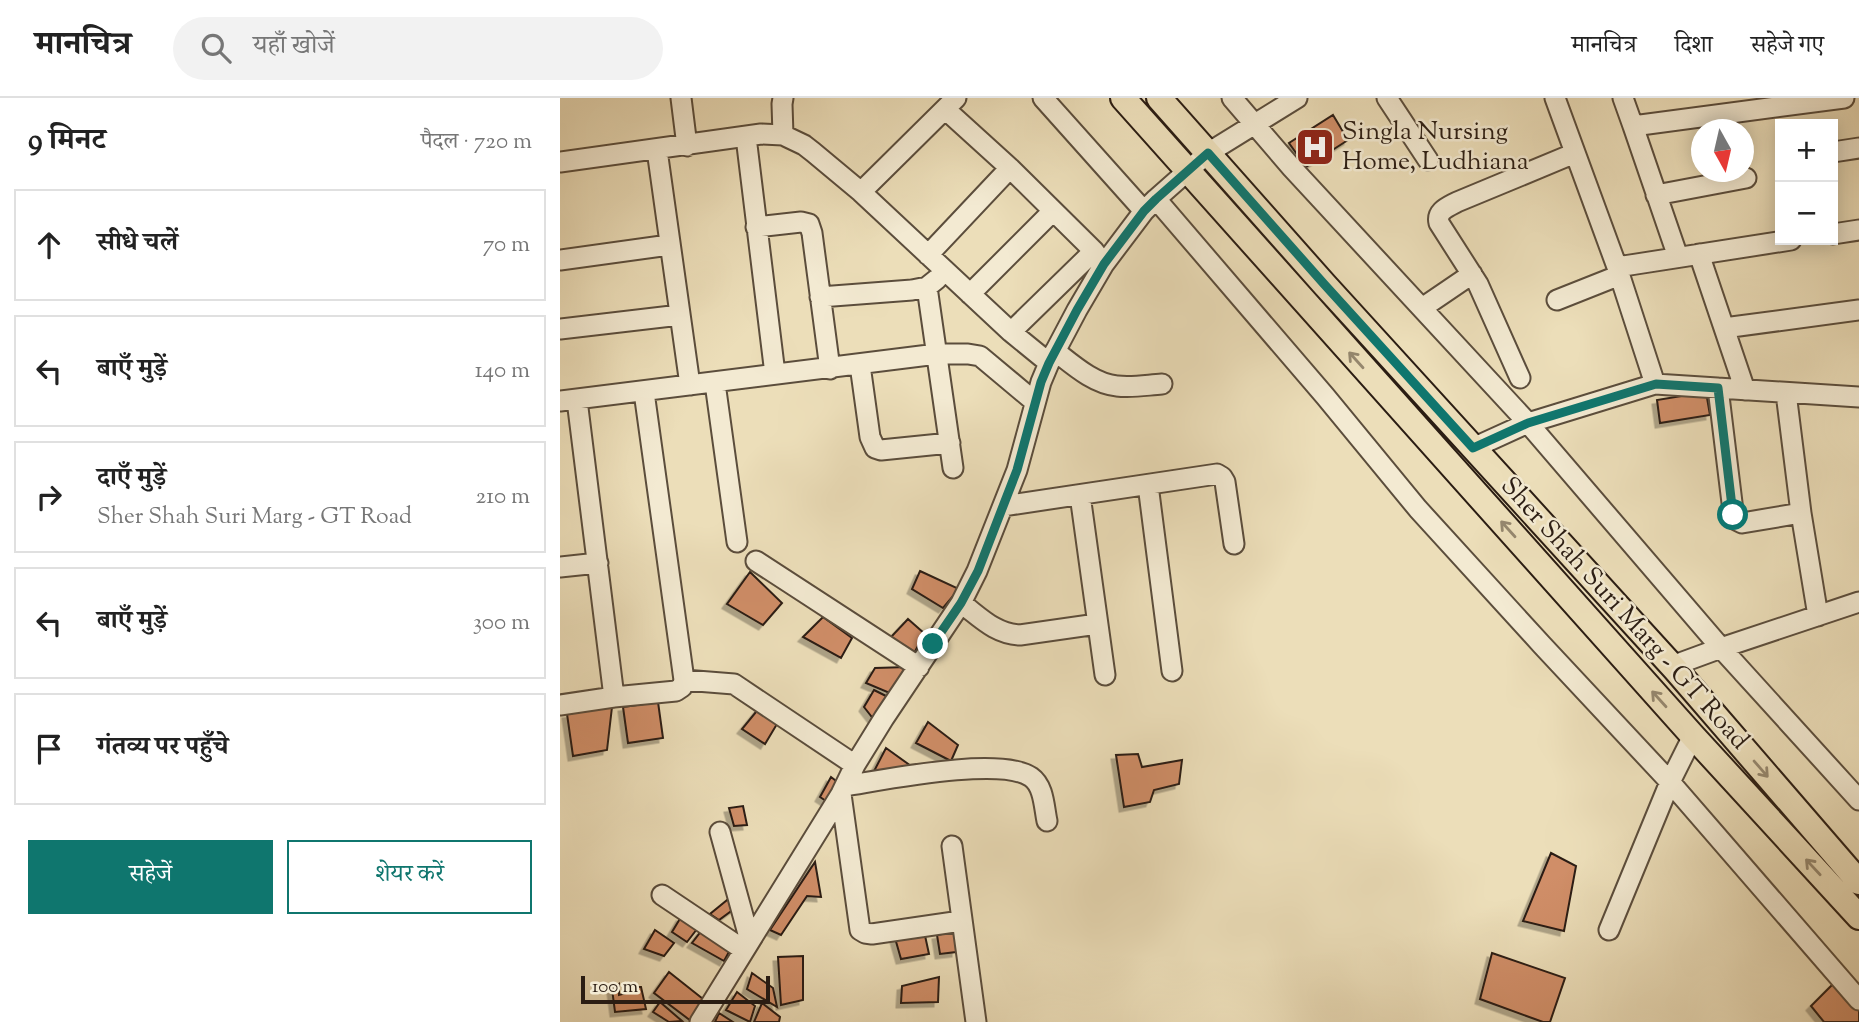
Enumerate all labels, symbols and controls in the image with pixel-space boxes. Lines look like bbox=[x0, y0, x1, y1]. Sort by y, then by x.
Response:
search box bbox=[173, 17, 663, 80]
text: मानचित्र bbox=[35, 22, 131, 70]
text: यहाँ खोजें bbox=[253, 28, 335, 65]
icon: search bbox=[197, 29, 235, 67]
text: मानचित्र bbox=[1571, 29, 1636, 63]
text: दिशा bbox=[1674, 29, 1713, 63]
text: सहेजे गए bbox=[1751, 29, 1824, 63]
place label: Singla Nursing Home, Ludhiana bbox=[1342, 114, 1529, 181]
north arrow bbox=[1691, 119, 1754, 182]
map controls bbox=[1775, 119, 1838, 245]
button: + bbox=[1775, 119, 1838, 182]
text: 9 मिनट bbox=[28, 120, 106, 163]
text: पैदल · 720 m bbox=[421, 126, 532, 159]
hospital icon: Singla Nursing Home, Ludhiana bbox=[1294, 126, 1336, 168]
button: − bbox=[1775, 182, 1838, 245]
text: सीधे चलें bbox=[97, 225, 178, 262]
icon: ahead bbox=[30, 226, 68, 264]
text: 70 m bbox=[483, 229, 530, 262]
text: बाएँ मुड़ें bbox=[97, 351, 167, 388]
icon: left bbox=[30, 352, 68, 390]
one-way arrow bbox=[1348, 352, 1365, 369]
text: 140 m bbox=[475, 355, 530, 388]
text: दाएँ मुड़ें bbox=[97, 460, 166, 497]
street label: Sher Shah Suri Marg - GT Road bbox=[1491, 469, 1757, 759]
icon: right bbox=[30, 478, 68, 516]
text: 210 m bbox=[476, 481, 530, 514]
route start bbox=[1717, 499, 1748, 530]
text: Sher Shah Suri Marg - GT Road bbox=[97, 501, 412, 534]
one-way arrow bbox=[1500, 521, 1516, 539]
text: बाएँ मुड़ें bbox=[97, 603, 167, 640]
icon: left bbox=[30, 604, 68, 642]
text: 300 m bbox=[473, 607, 530, 640]
route end bbox=[917, 628, 948, 659]
one-way arrow bbox=[1651, 691, 1668, 708]
text: गंतव्य पर पहुँचे bbox=[97, 729, 228, 766]
icon: arrive bbox=[30, 730, 68, 768]
one-way arrow bbox=[1753, 760, 1769, 778]
button: सहेजें bbox=[28, 840, 273, 914]
button: शेयर करें bbox=[287, 840, 532, 914]
one-way arrow bbox=[1805, 858, 1821, 876]
scale bar bbox=[581, 973, 770, 1005]
text: 100 m bbox=[592, 974, 638, 1001]

